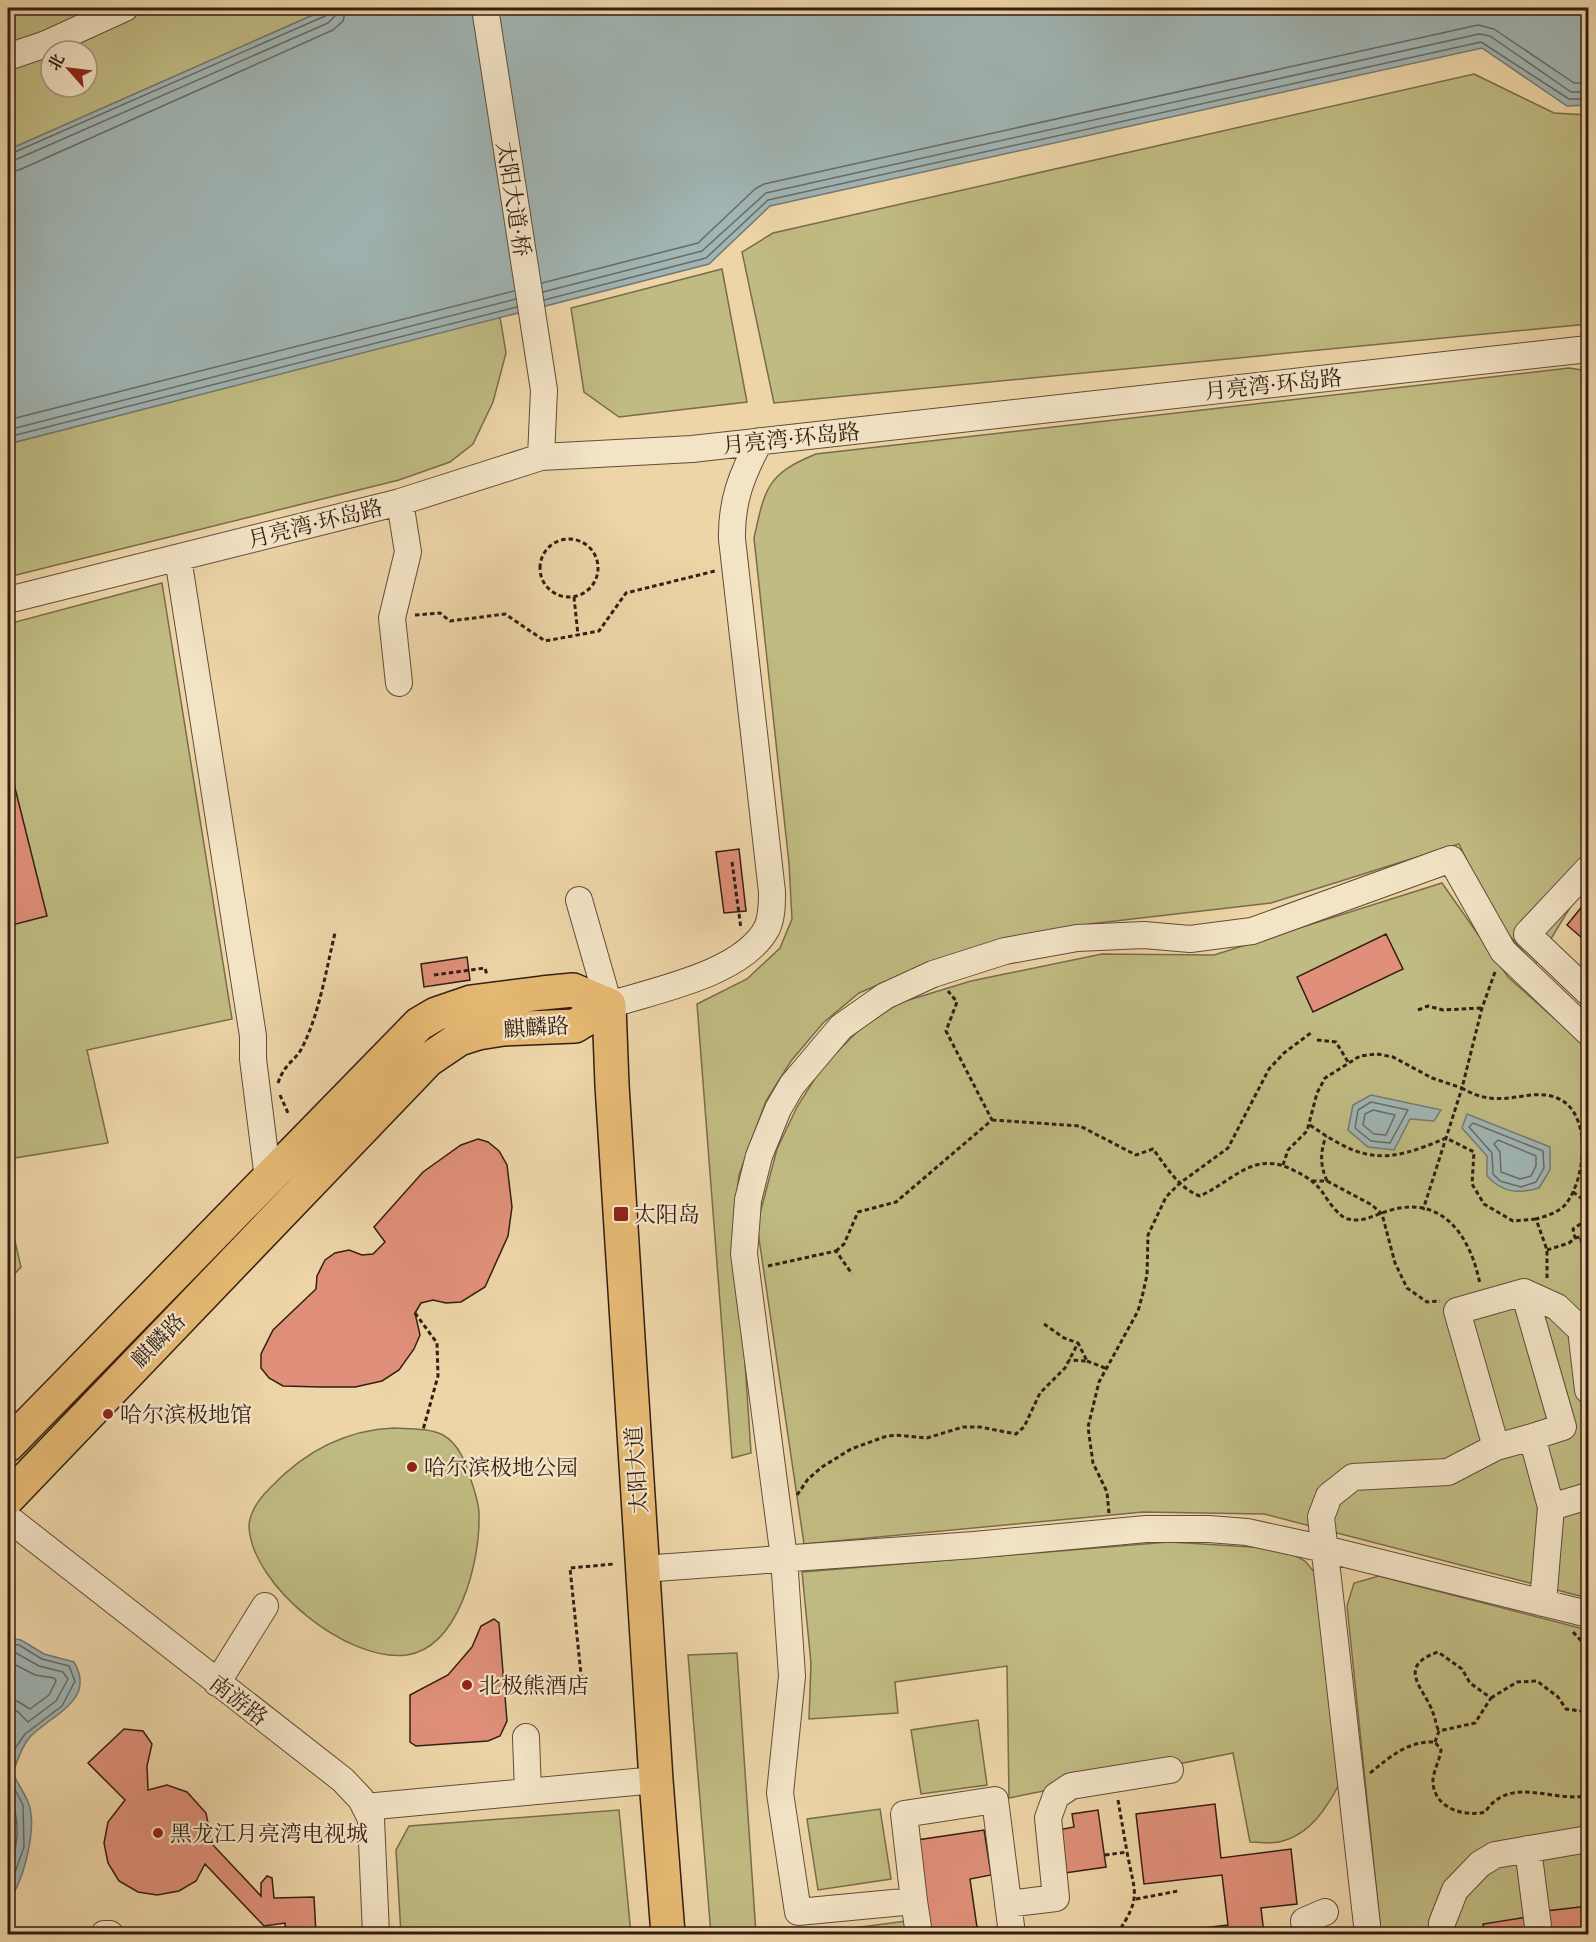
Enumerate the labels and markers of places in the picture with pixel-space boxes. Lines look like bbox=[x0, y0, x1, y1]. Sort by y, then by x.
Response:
place label: 太阳岛 bbox=[634, 1203, 700, 1227]
marker: 太阳岛 bbox=[612, 1205, 630, 1223]
place label: 哈尔滨极地馆 bbox=[120, 1403, 252, 1427]
marker: 哈尔滨极地馆 bbox=[101, 1407, 115, 1421]
place label: 哈尔滨极地公园 bbox=[424, 1456, 578, 1480]
marker: 哈尔滨极地公园 bbox=[405, 1460, 419, 1474]
place label: 北极熊酒店 bbox=[479, 1674, 589, 1698]
marker: 北极熊酒店 bbox=[460, 1678, 474, 1692]
place label: 黑龙江月亮湾电视城 bbox=[170, 1822, 368, 1846]
marker: 黑龙江月亮湾电视城 bbox=[151, 1826, 165, 1840]

